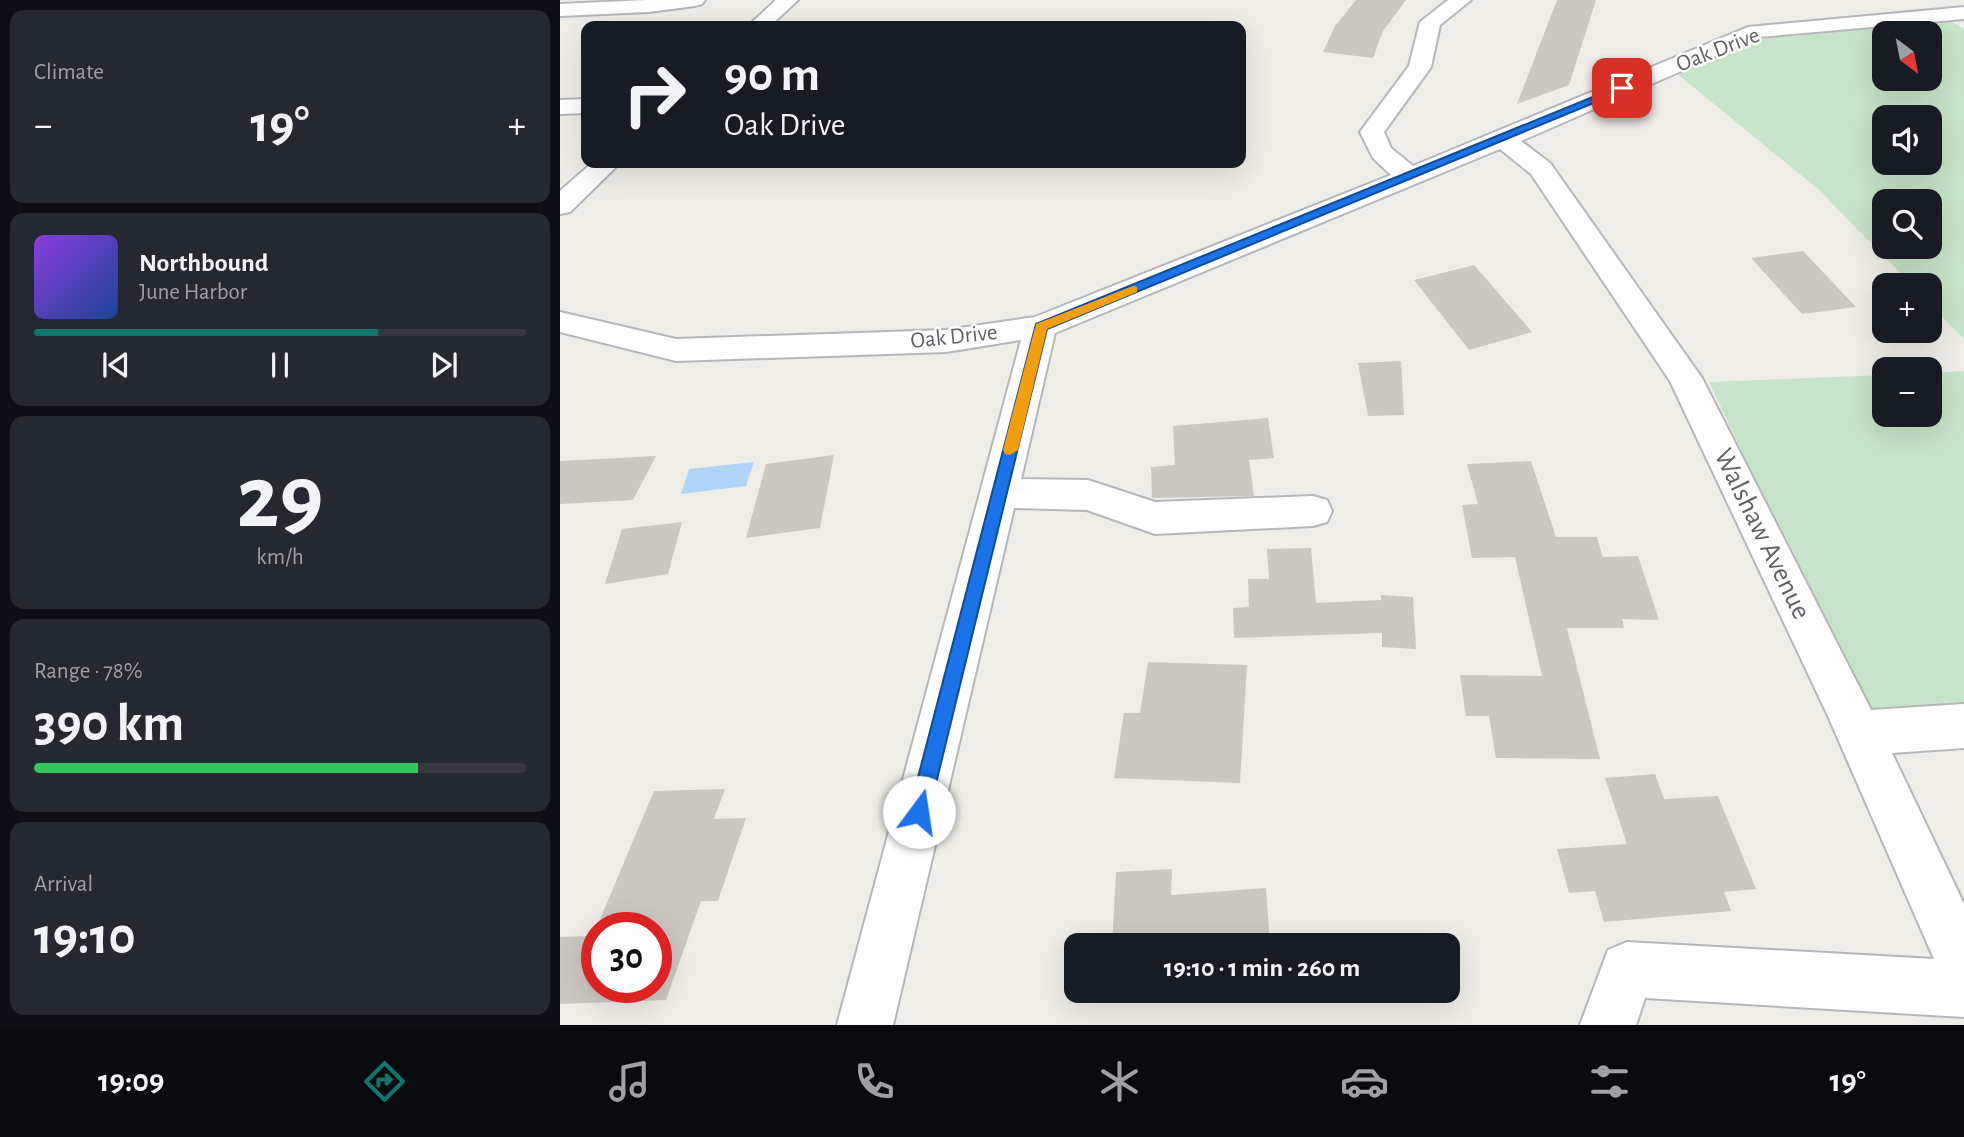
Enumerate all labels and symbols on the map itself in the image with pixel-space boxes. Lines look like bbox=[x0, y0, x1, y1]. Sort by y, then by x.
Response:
north arrow bbox=[1872, 21, 1942, 91]
street label: Oak Drive bbox=[1673, 24, 1763, 76]
pin bbox=[1592, 58, 1652, 118]
street label: Oak Drive bbox=[909, 321, 999, 353]
street label: Walshaw Avenue bbox=[1709, 444, 1815, 624]
position arrow bbox=[882, 775, 956, 849]
speed limit sign: 30 bbox=[581, 912, 672, 1003]

